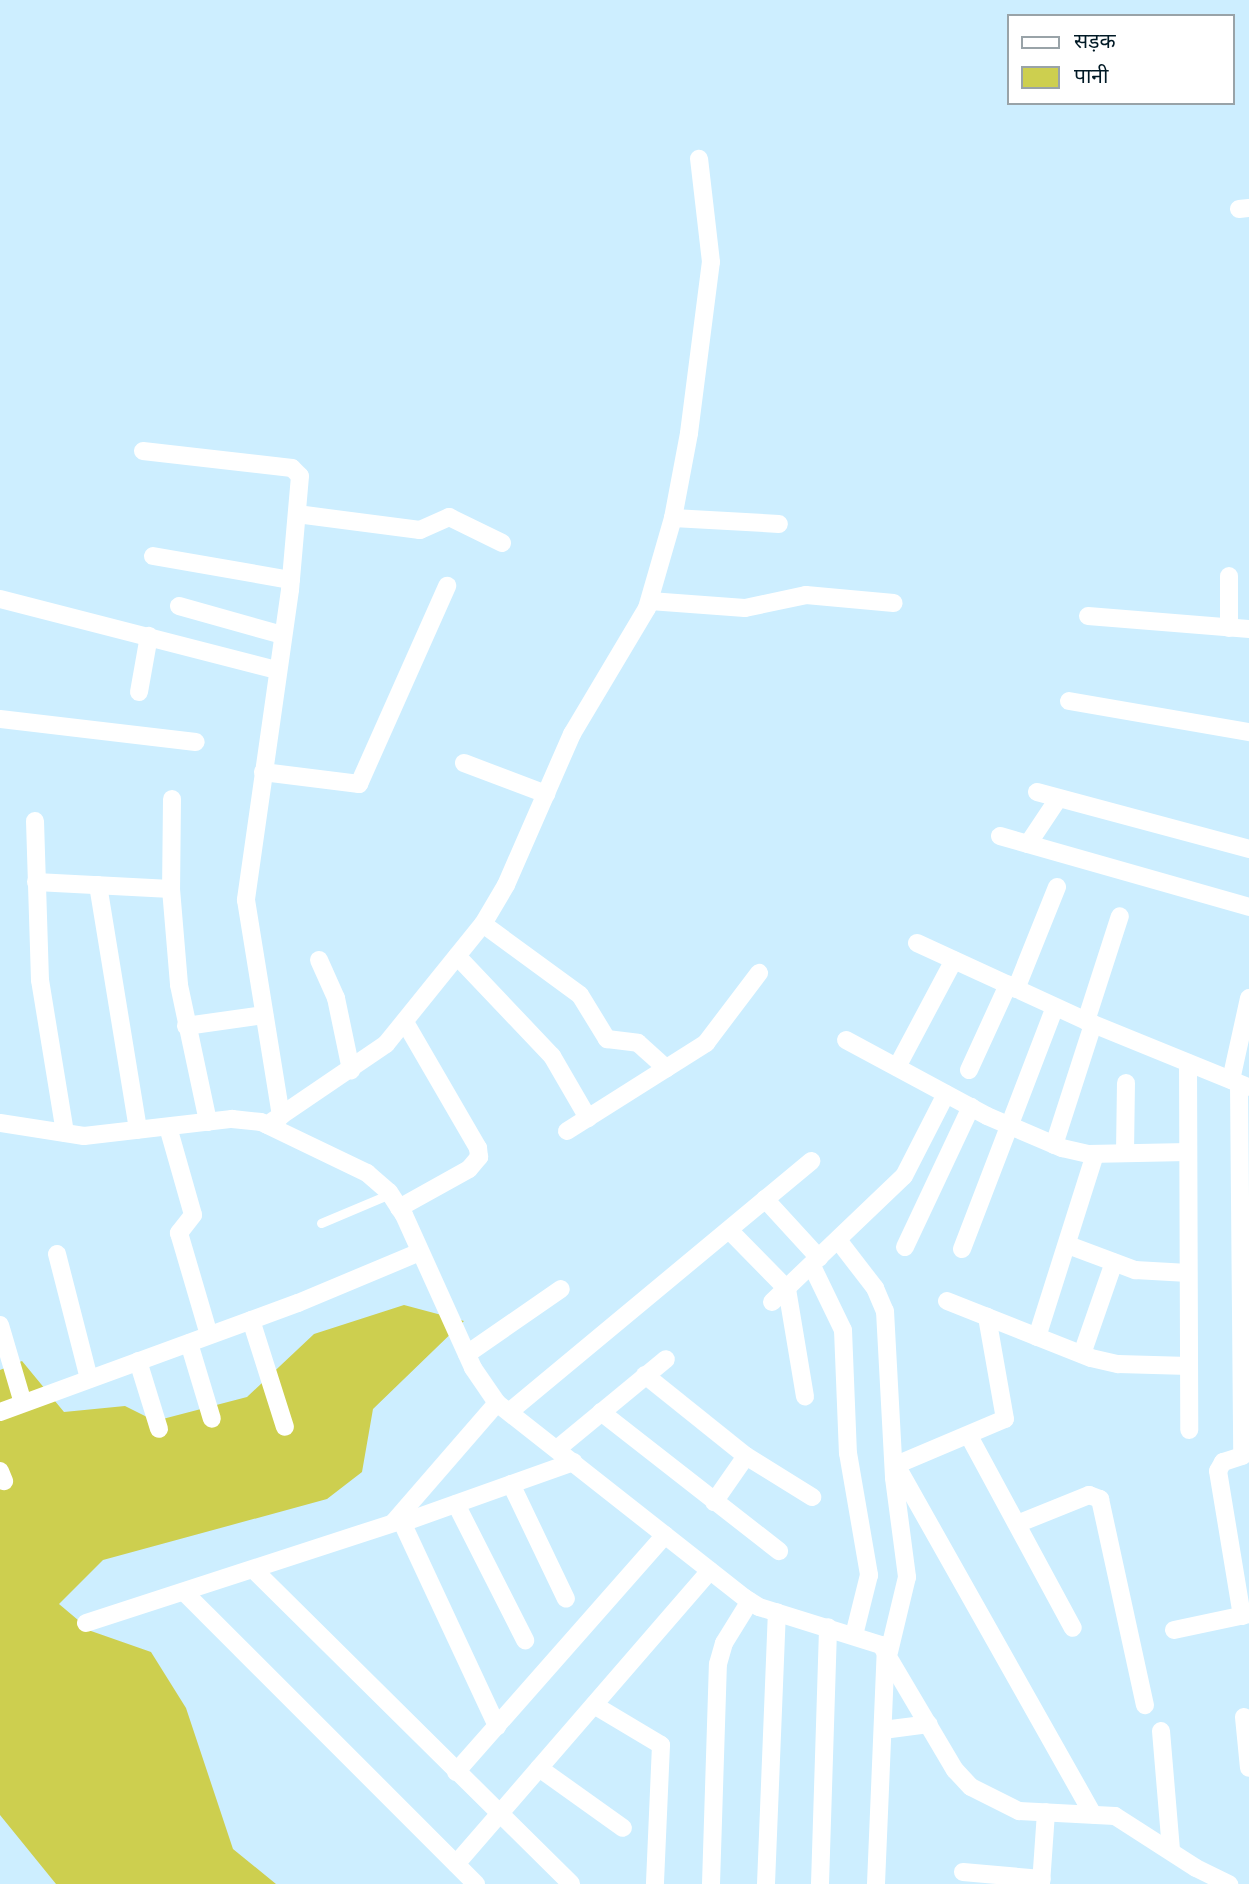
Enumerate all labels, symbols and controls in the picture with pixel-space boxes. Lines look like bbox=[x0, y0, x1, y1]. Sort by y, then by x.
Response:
legend bbox=[1007, 14, 1235, 105]
text: सड़क bbox=[1074, 28, 1116, 53]
text: पानी bbox=[1074, 63, 1108, 88]

